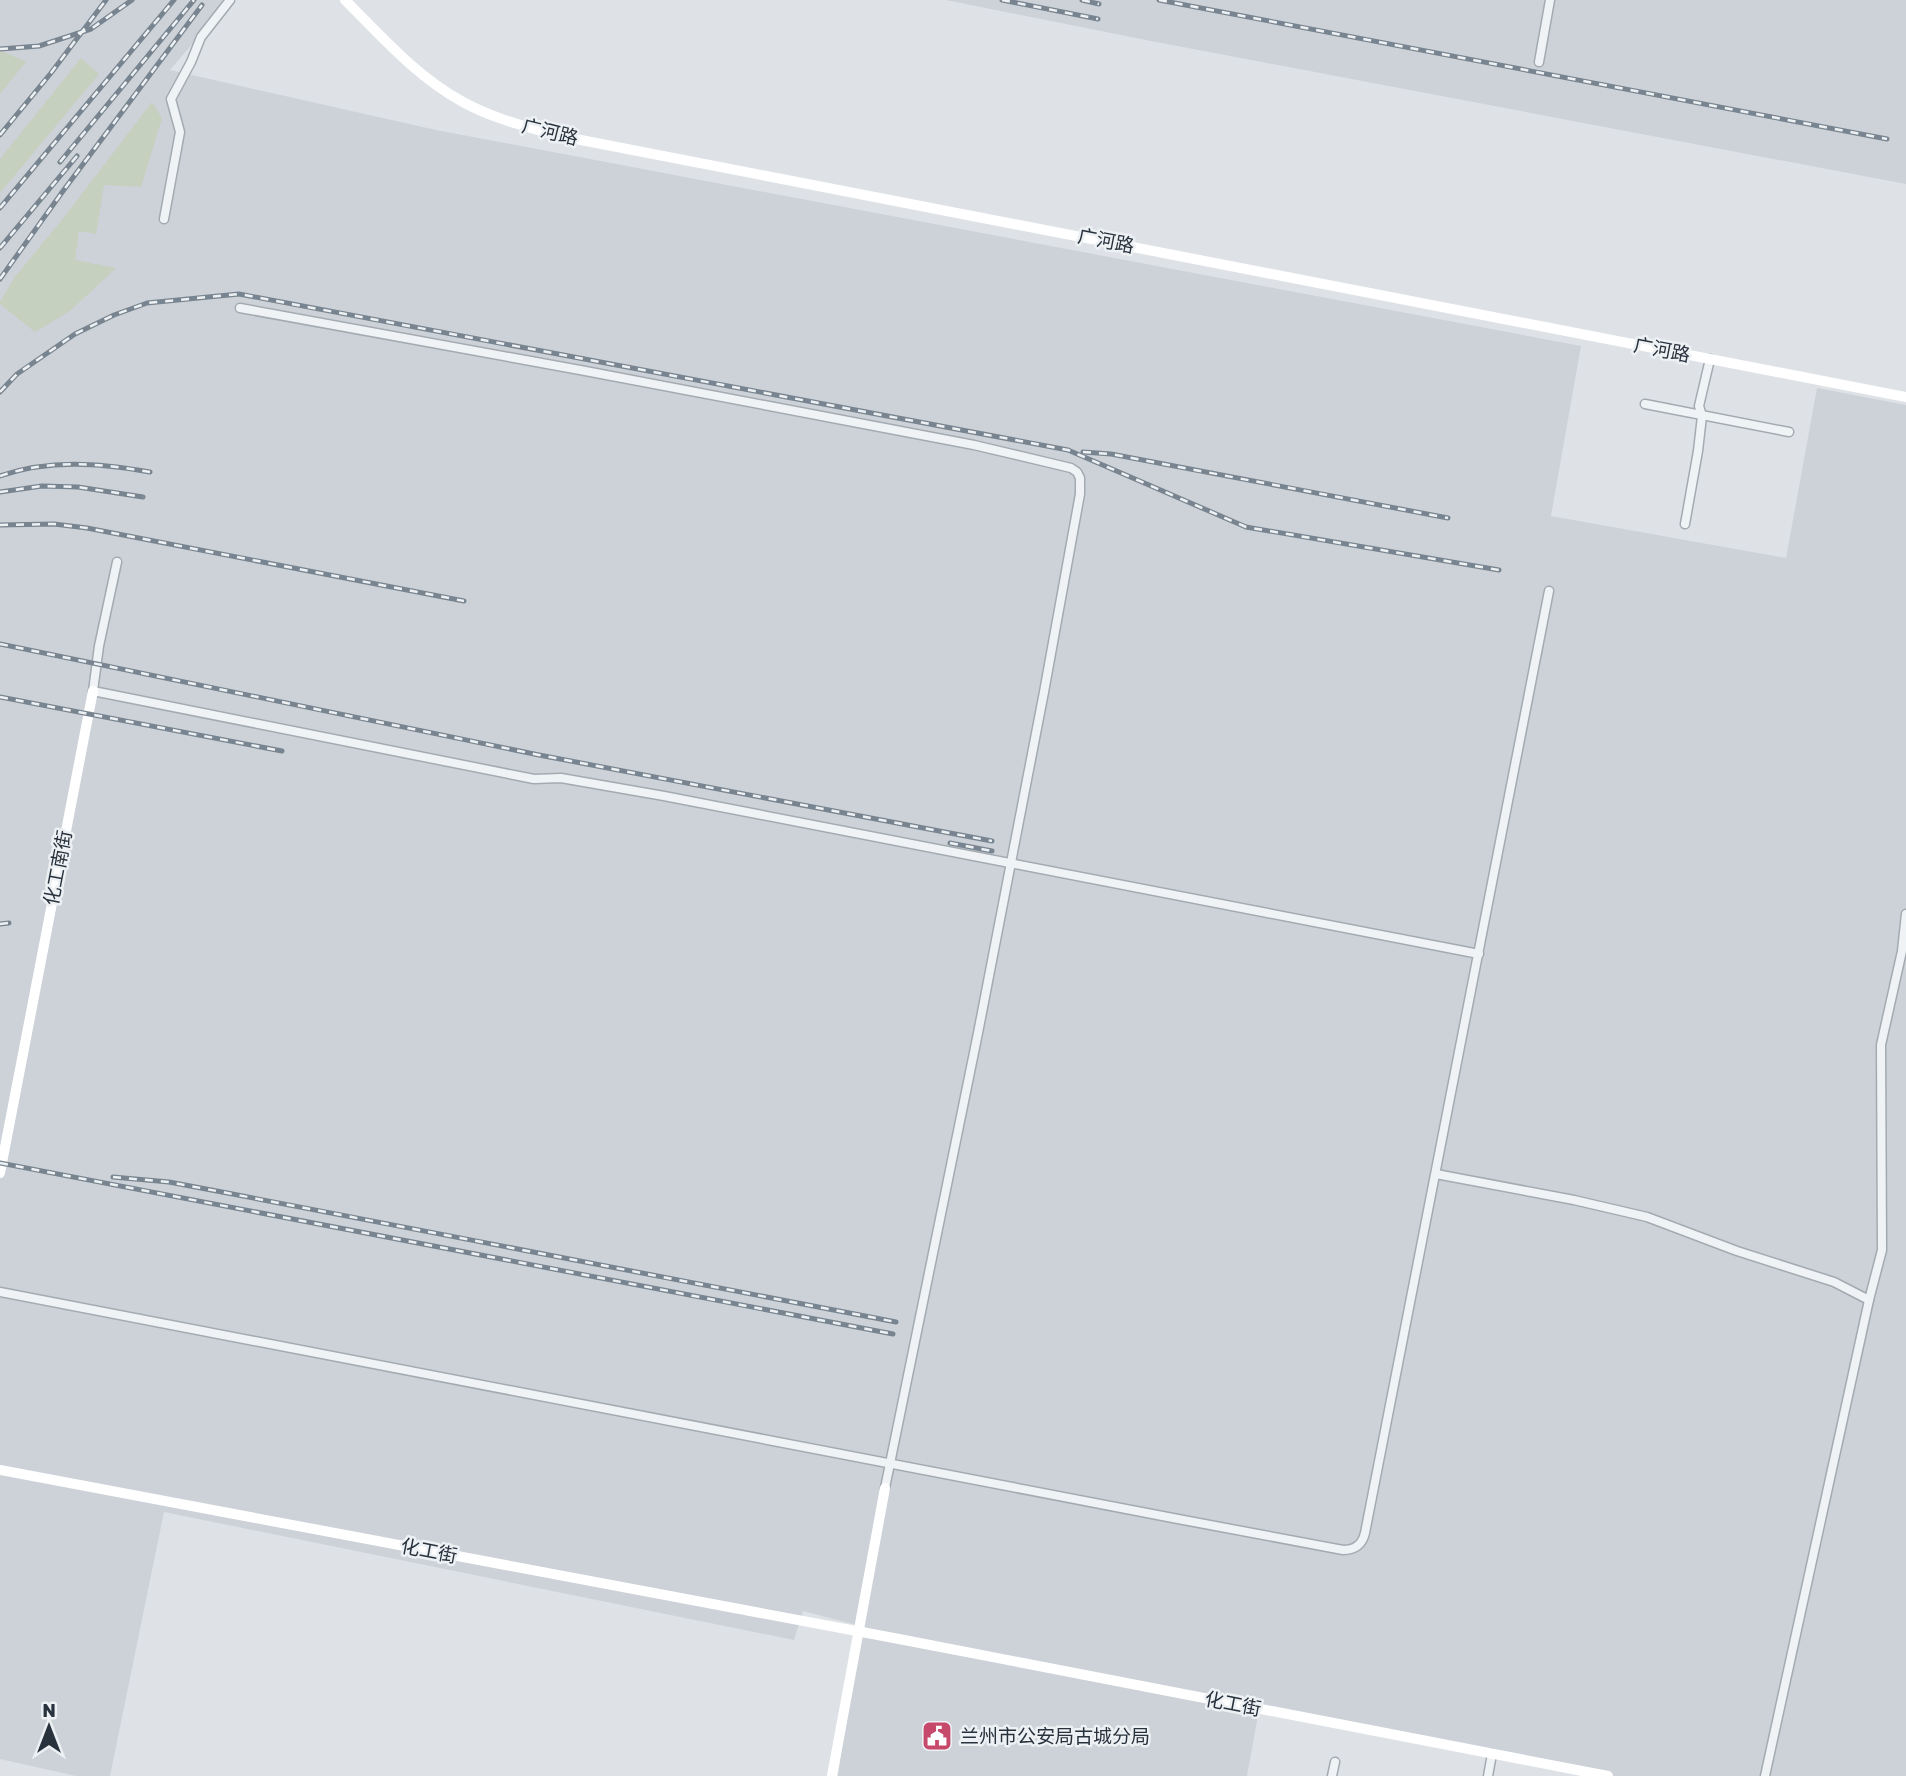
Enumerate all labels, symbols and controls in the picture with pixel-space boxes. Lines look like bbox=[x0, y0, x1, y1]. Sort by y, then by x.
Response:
street label: 广河路 bbox=[520, 114, 580, 150]
street label: 广河路 bbox=[1076, 224, 1136, 258]
street label: 广河路 bbox=[1632, 333, 1692, 367]
street label: 化工南街 bbox=[39, 828, 77, 908]
street label: 化工街 bbox=[399, 1534, 459, 1568]
street label: 化工街 bbox=[1203, 1687, 1263, 1721]
north arrow bbox=[14, 1692, 84, 1762]
text: N bbox=[42, 1699, 56, 1722]
public building icon: 兰州市公安局古城分局 bbox=[920, 1719, 954, 1753]
place label: 兰州市公安局古城分局 bbox=[960, 1725, 1150, 1748]

